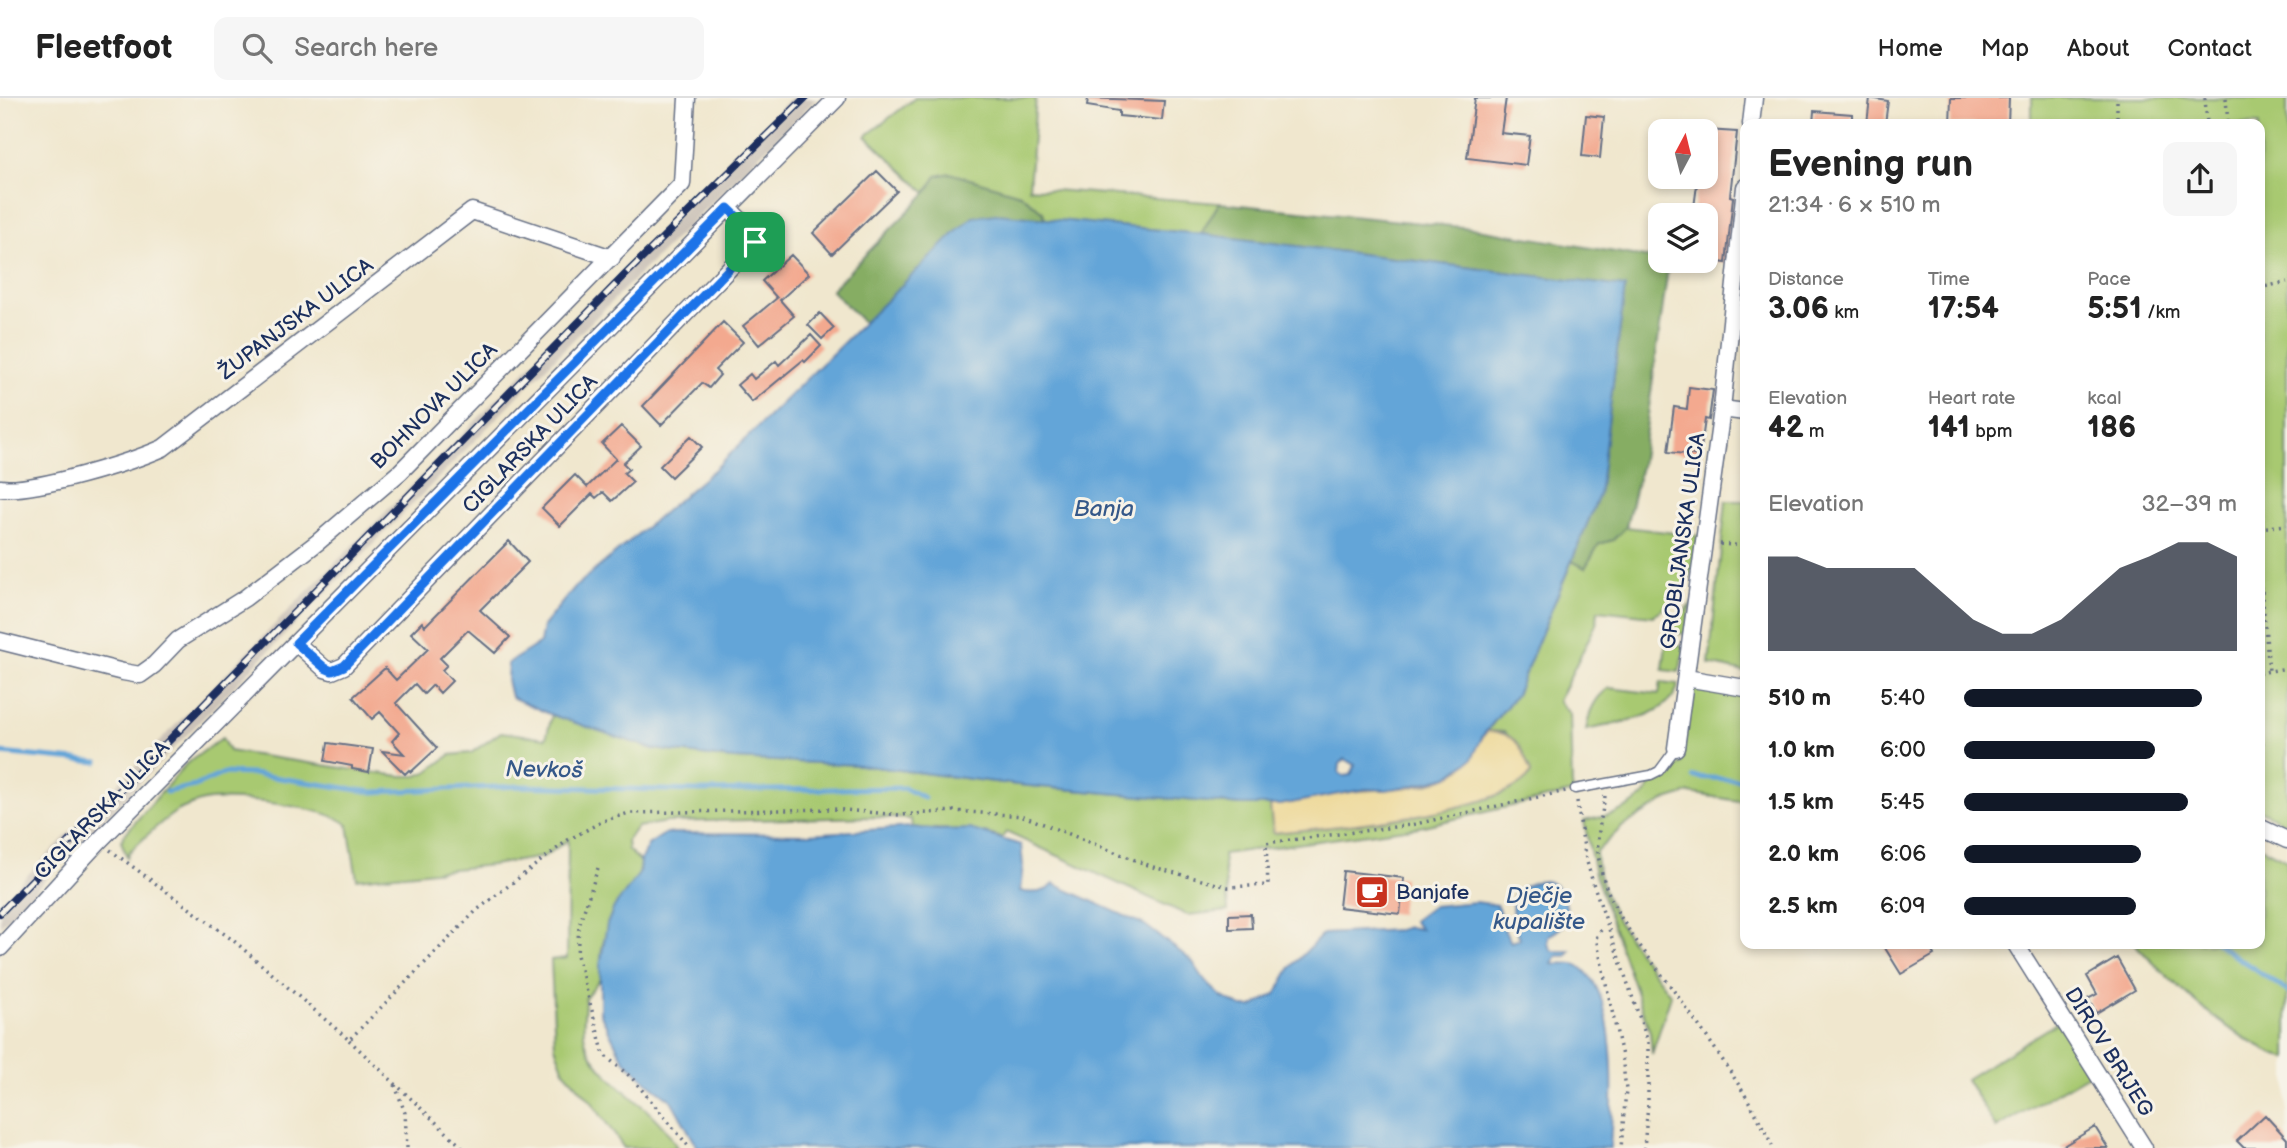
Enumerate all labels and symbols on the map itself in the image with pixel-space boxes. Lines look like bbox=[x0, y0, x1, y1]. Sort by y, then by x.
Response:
north arrow bbox=[1648, 119, 1718, 189]
pin bbox=[725, 212, 785, 272]
street label: ŽUPANJSKA ULICA bbox=[213, 253, 378, 386]
street label: BOHNOVA ULICA bbox=[366, 337, 503, 474]
street label: CIGLARSKA ULICA bbox=[457, 369, 603, 519]
street label: GROBLJANSKA ULICA bbox=[1655, 431, 1711, 651]
water label: Banja bbox=[1074, 495, 1134, 523]
street label: CIGLARSKA ULICA bbox=[29, 735, 175, 885]
water label: Nevkoš bbox=[505, 755, 584, 785]
cafe icon: Banjafe bbox=[1353, 873, 1391, 911]
place label: Banjafe bbox=[1396, 880, 1469, 905]
water label: Dječje kupalište bbox=[1493, 882, 1585, 936]
street label: DIROV BRIJEG bbox=[2059, 983, 2159, 1121]

